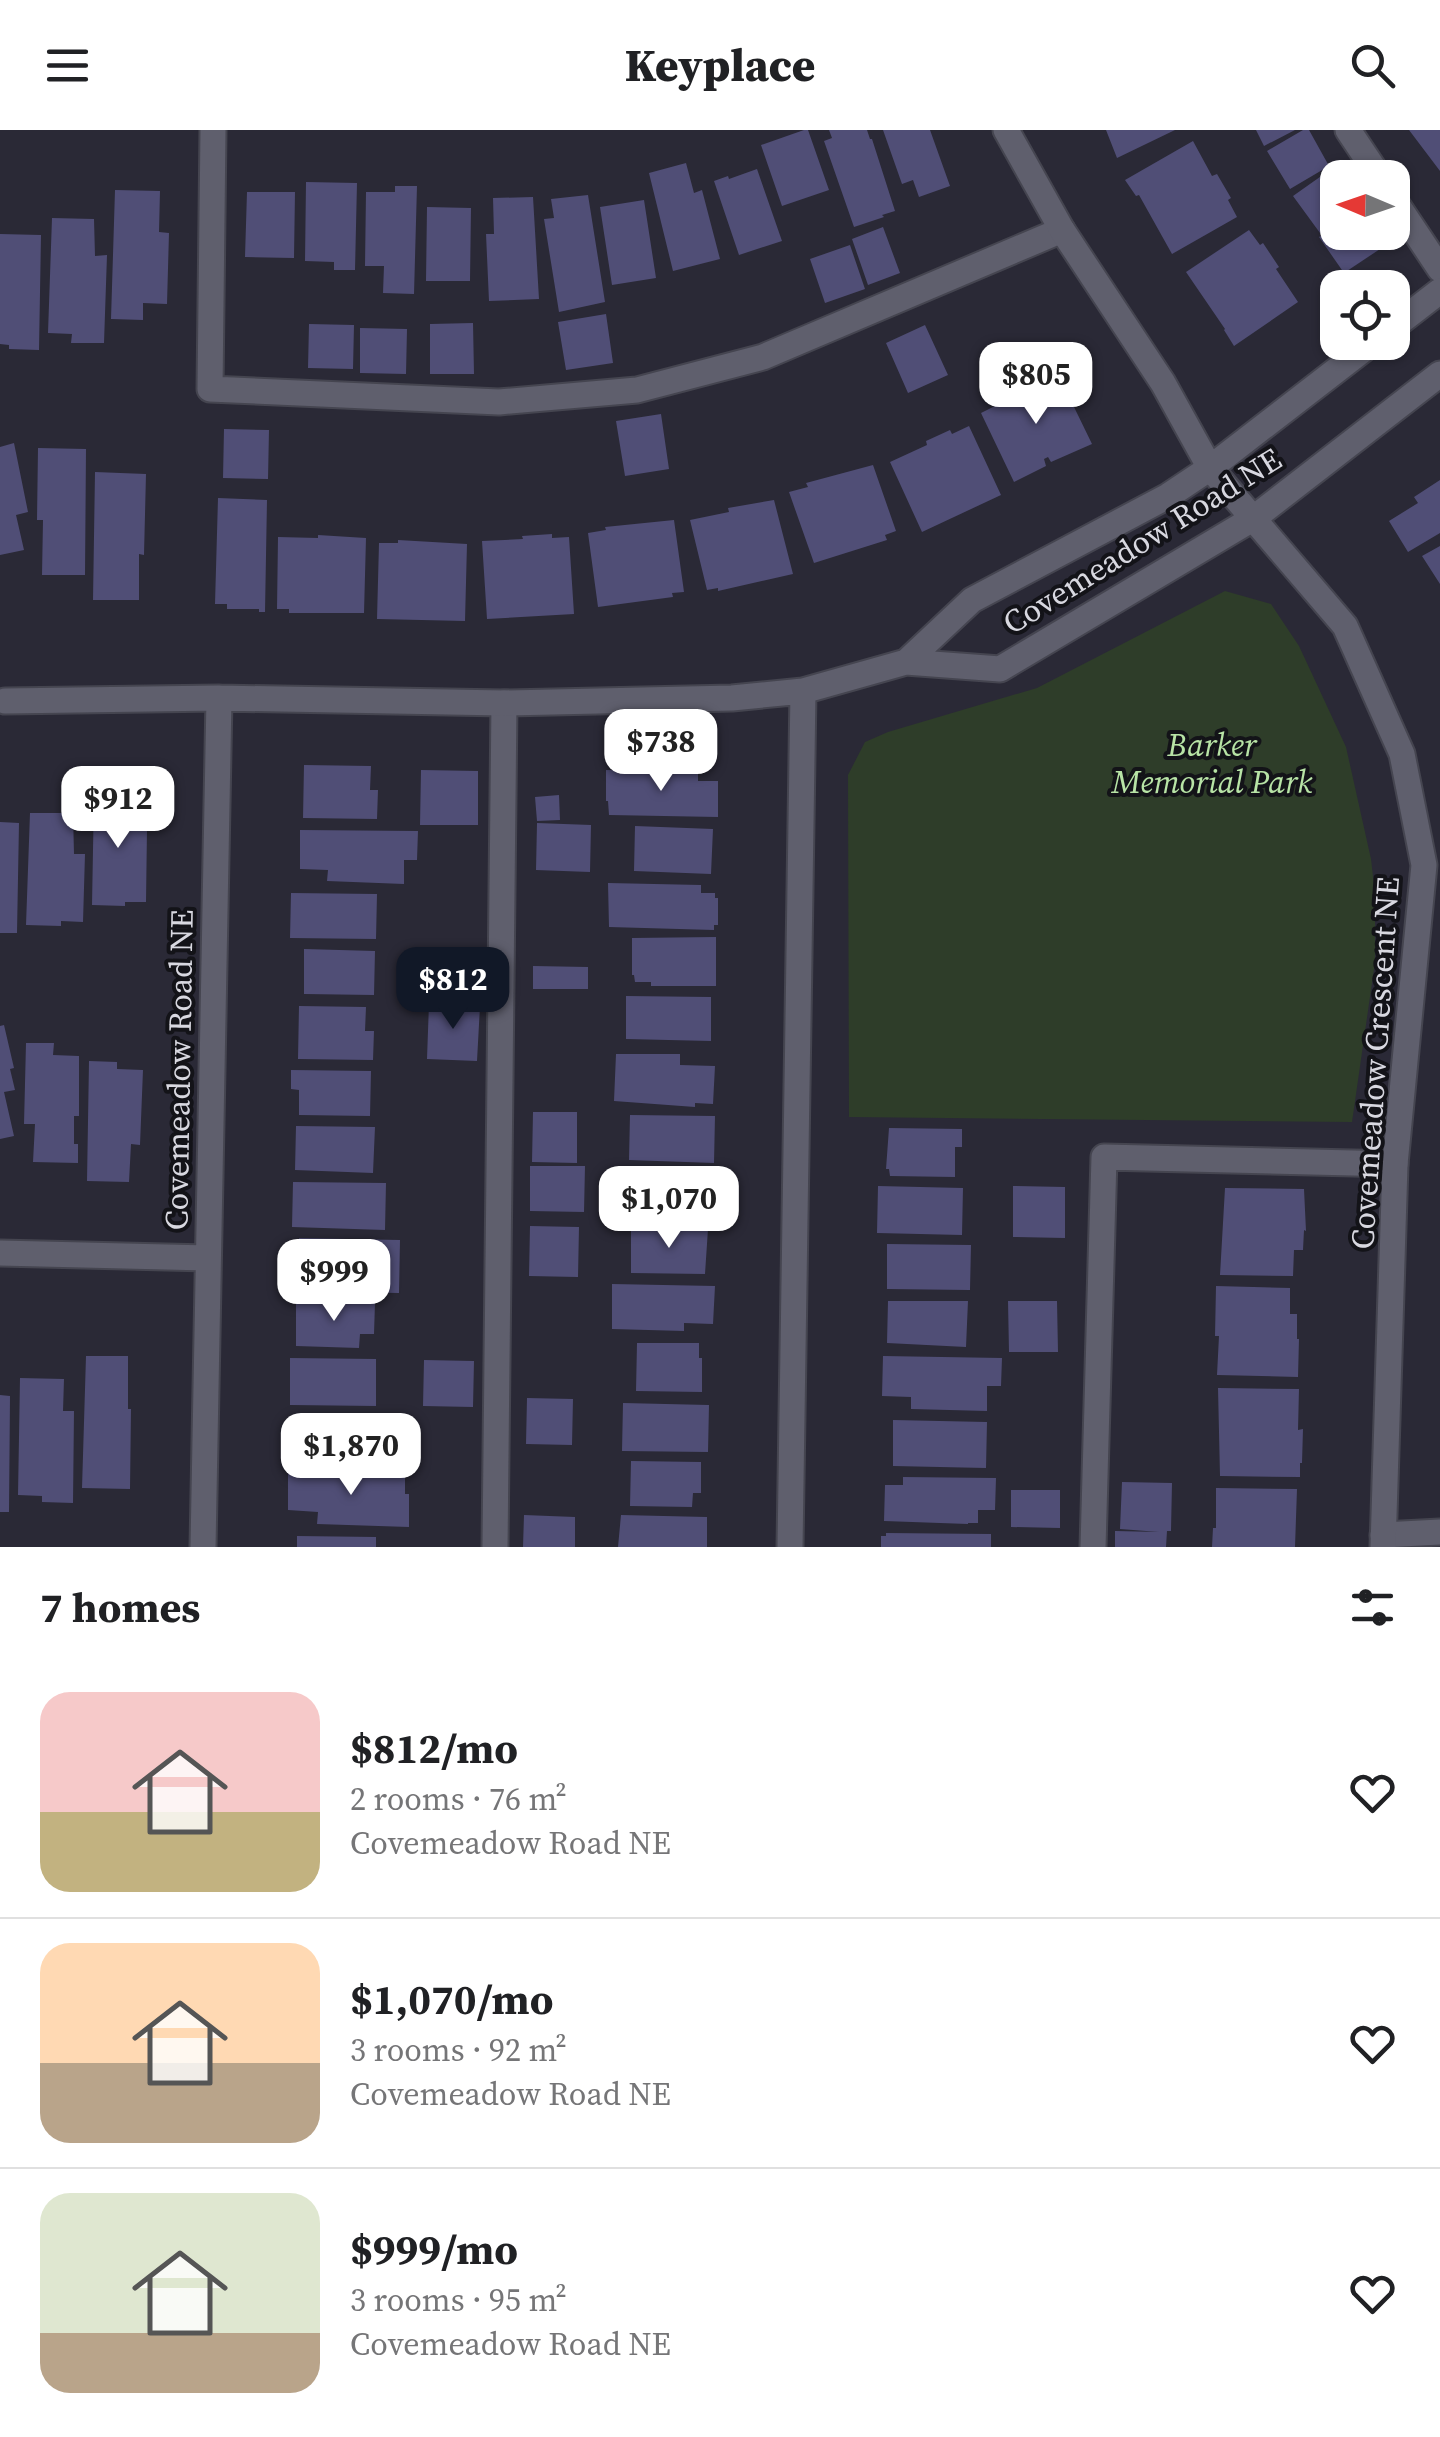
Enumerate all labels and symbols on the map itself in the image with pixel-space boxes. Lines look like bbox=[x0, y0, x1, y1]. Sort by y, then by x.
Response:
north arrow bbox=[1320, 160, 1410, 250]
pin: $805 bbox=[977, 342, 1095, 427]
street label: Covemeadow Road NE bbox=[994, 437, 1290, 645]
pin: $738 bbox=[602, 709, 720, 794]
park label: Barker Memorial Park bbox=[1111, 723, 1313, 804]
pin: $912 bbox=[59, 766, 177, 851]
street label: Covemeadow Crescent NE bbox=[1340, 875, 1410, 1251]
street label: Covemeadow Road NE bbox=[154, 909, 204, 1231]
pin: $812 bbox=[394, 947, 512, 1032]
pin: $1,070 bbox=[588, 1166, 750, 1251]
pin: $999 bbox=[275, 1239, 393, 1324]
pin: $1,870 bbox=[270, 1413, 432, 1498]

